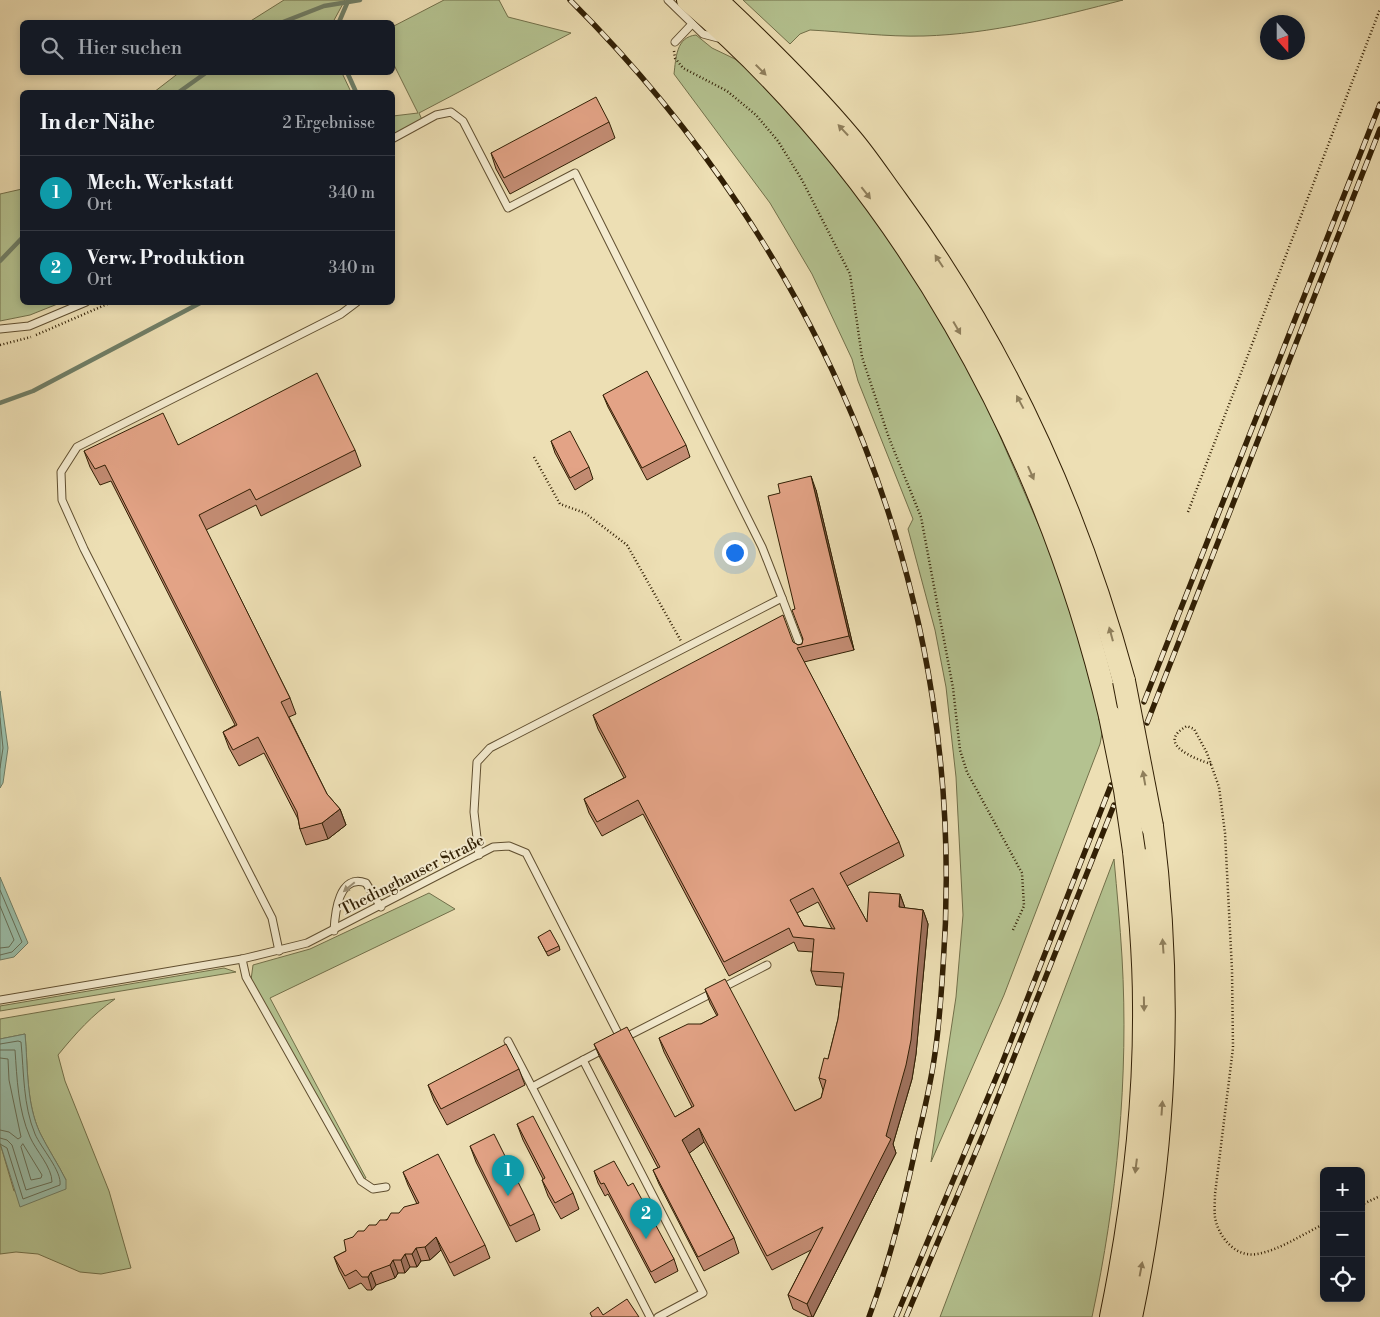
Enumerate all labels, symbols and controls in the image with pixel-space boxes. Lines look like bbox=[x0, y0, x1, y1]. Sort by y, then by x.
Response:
north arrow bbox=[1260, 15, 1305, 60]
search box bbox=[20, 20, 395, 75]
icon: search bbox=[38, 34, 66, 62]
text: Hier suchen bbox=[78, 36, 182, 60]
one-way arrow bbox=[755, 64, 767, 76]
text: In der Nähe bbox=[40, 110, 155, 136]
text: 2 Ergebnisse bbox=[283, 113, 375, 133]
one-way arrow bbox=[837, 125, 849, 137]
text: Mech. Werkstatt bbox=[87, 171, 233, 195]
text: 1 bbox=[52, 183, 60, 203]
text: 340 m bbox=[328, 183, 375, 203]
one-way arrow bbox=[861, 186, 872, 199]
text: Ort bbox=[87, 195, 113, 215]
text: Verw. Produktion bbox=[87, 246, 245, 270]
one-way arrow bbox=[934, 255, 943, 268]
text: 2 bbox=[51, 258, 61, 278]
text: 340 m bbox=[328, 258, 375, 278]
text: Ort bbox=[87, 270, 113, 290]
one-way arrow bbox=[952, 322, 961, 335]
one-way arrow bbox=[1016, 395, 1024, 409]
one-way arrow bbox=[1027, 466, 1035, 480]
your location bbox=[722, 540, 748, 566]
one-way arrow bbox=[1107, 627, 1115, 642]
one-way arrow bbox=[1140, 769, 1148, 785]
street label: Thedinghauser Straße bbox=[336, 830, 488, 920]
one-way arrow bbox=[342, 881, 355, 892]
one-way arrow bbox=[1158, 938, 1166, 954]
one-way arrow bbox=[1140, 996, 1148, 1012]
one-way arrow bbox=[1158, 1100, 1166, 1116]
pin: 1 bbox=[492, 1155, 524, 1196]
one-way arrow bbox=[1132, 1158, 1140, 1174]
map controls bbox=[1320, 1167, 1365, 1302]
button: + bbox=[1320, 1167, 1365, 1212]
pin: 2 bbox=[630, 1198, 662, 1239]
button: − bbox=[1320, 1212, 1365, 1257]
button: locate bbox=[1320, 1257, 1365, 1302]
one-way arrow bbox=[1137, 1261, 1145, 1277]

